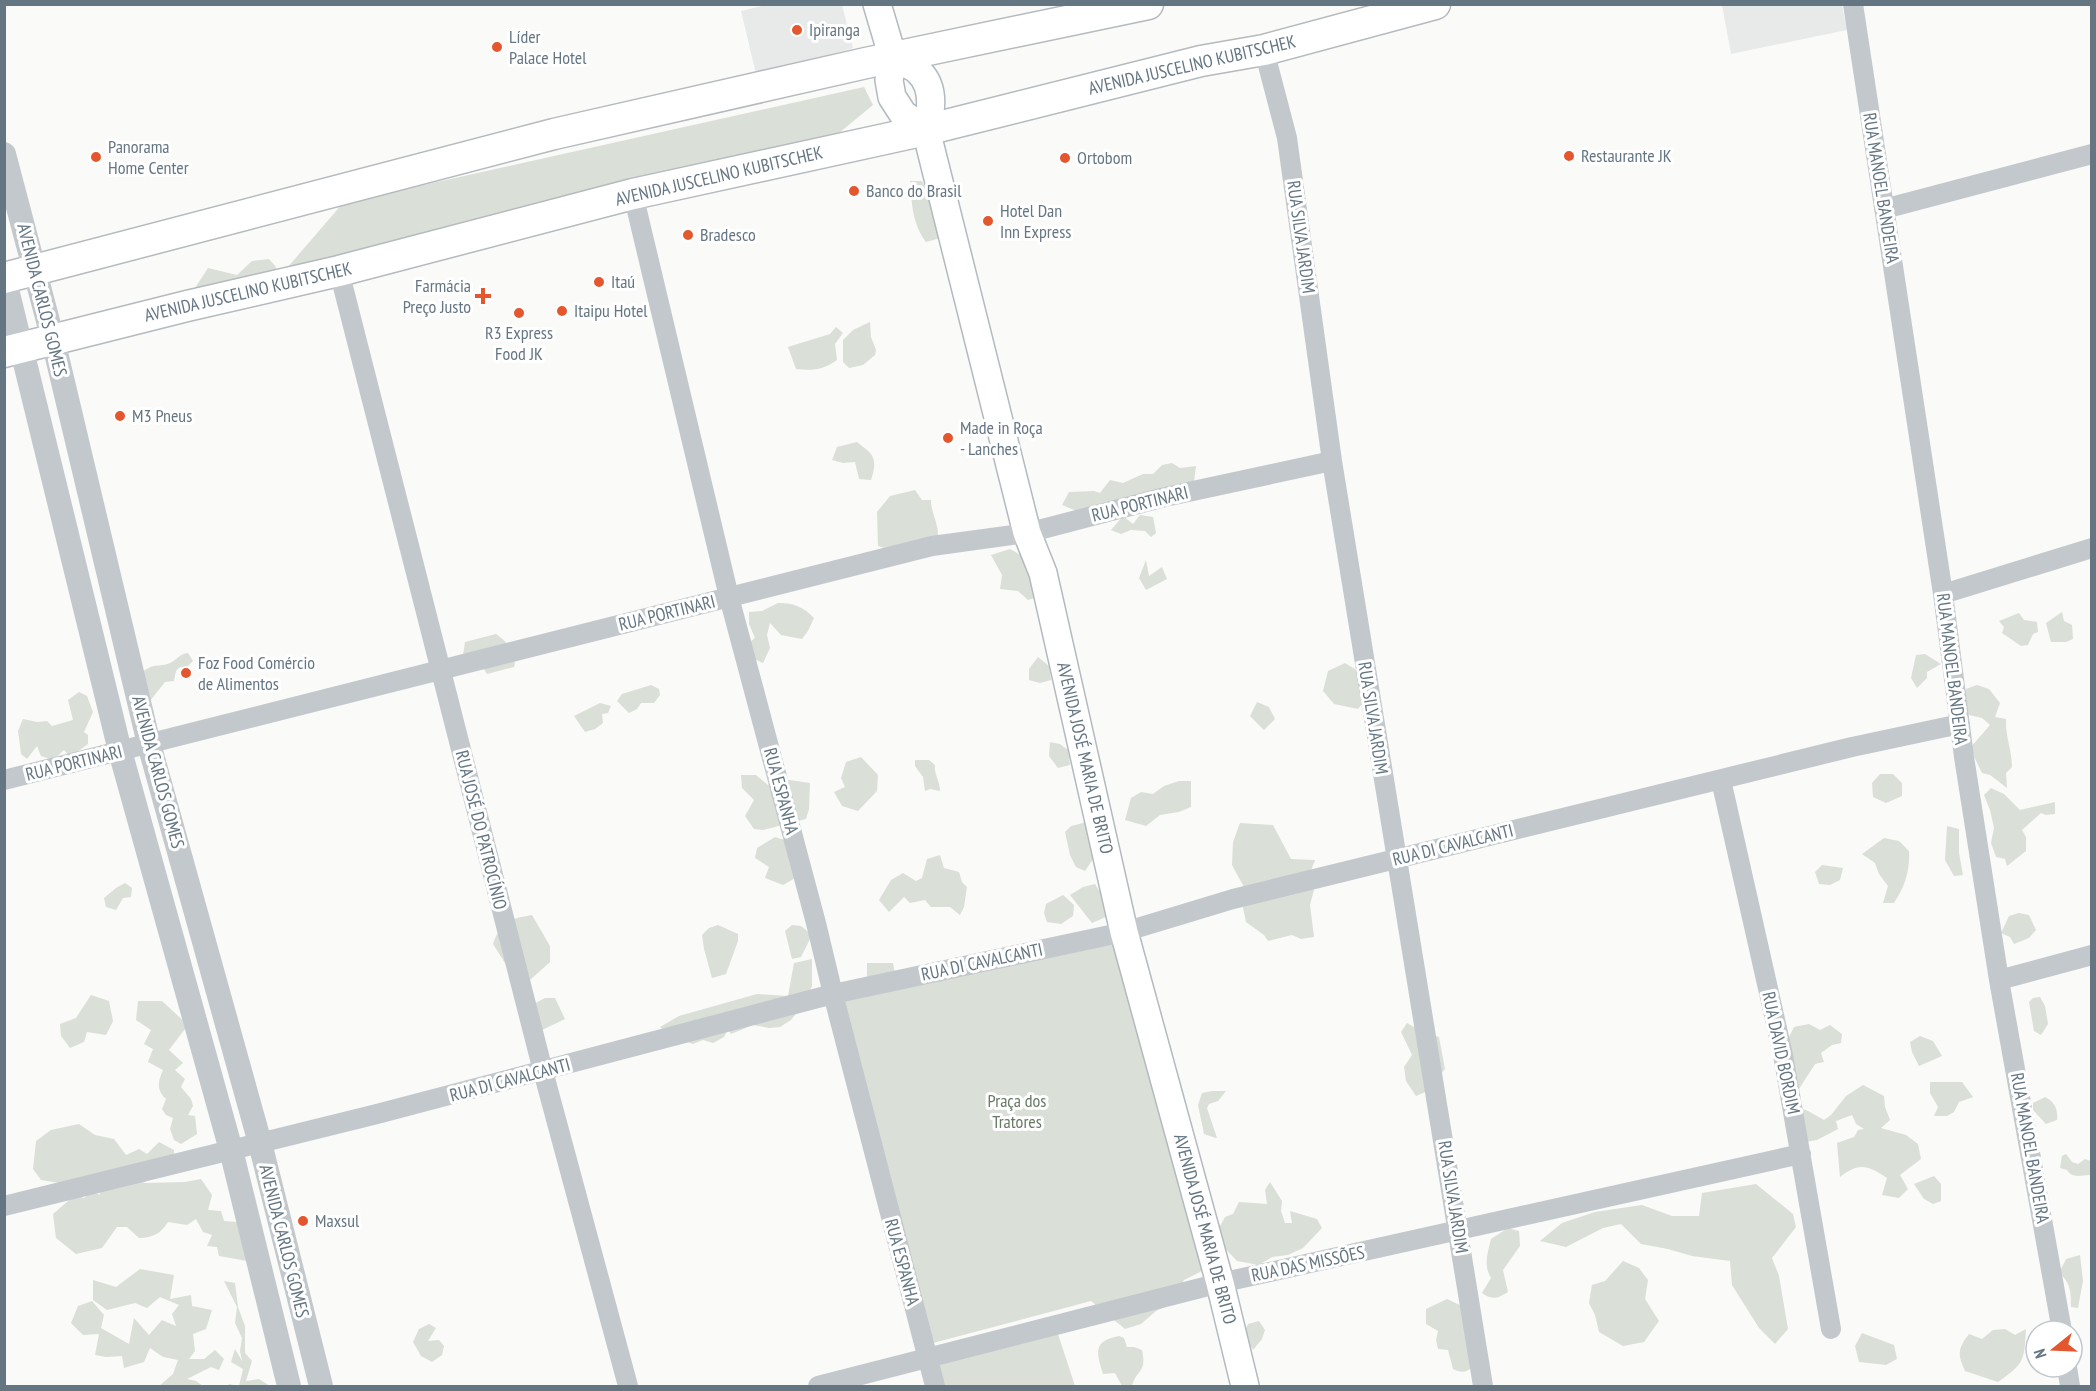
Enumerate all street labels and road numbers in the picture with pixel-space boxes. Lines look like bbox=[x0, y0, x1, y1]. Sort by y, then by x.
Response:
street label: AVENIDA JUSCELINO KUBITSCHEK bbox=[1086, 29, 1298, 100]
street label: RUA MANOEL BANDEIRA bbox=[1858, 111, 1905, 265]
street label: AVENIDA JUSCELINO KUBITSCHEK bbox=[613, 140, 825, 211]
street label: RUA SILVA JARDIM bbox=[1282, 179, 1321, 295]
street label: AVENIDA CARLOS GOMES bbox=[12, 221, 73, 379]
street label: AVENIDA JUSCELINO KUBITSCHEK bbox=[142, 256, 354, 327]
street label: RUA PORTINARI bbox=[1089, 480, 1190, 527]
street label: RUA PORTINARI bbox=[616, 589, 717, 636]
street label: RUA MANOEL BANDEIRA bbox=[1932, 592, 1973, 746]
street label: AVENIDA JOSÉ MARIA DE BRITO bbox=[1052, 660, 1119, 856]
street label: RUA SILVA JARDIM bbox=[1353, 660, 1394, 776]
street label: AVENIDA CARLOS GOMES bbox=[127, 693, 190, 851]
street label: RUA PORTINARI bbox=[23, 739, 124, 786]
street label: RUA ESPANHA bbox=[759, 745, 804, 837]
street label: RUA JOSÉ DO PATROCÍNIO bbox=[451, 748, 512, 912]
street label: RUA DI CAVALCANTI bbox=[1390, 818, 1516, 871]
street label: RUA DI CAVALCANTI bbox=[919, 937, 1045, 986]
street label: RUA DAVID BORDIM bbox=[1757, 990, 1806, 1116]
street label: RUA DI CAVALCANTI bbox=[447, 1052, 573, 1107]
street label: RUA MANOEL BANDEIRA bbox=[2006, 1071, 2055, 1225]
street label: AVENIDA JOSÉ MARIA DE BRITO bbox=[1169, 1131, 1242, 1327]
street label: RUA SILVA JARDIM bbox=[1433, 1139, 1474, 1255]
street label: AVENIDA CARLOS GOMES bbox=[254, 1162, 315, 1320]
street label: RUA ESPANHA bbox=[880, 1216, 925, 1308]
street label: RUA DAS MISSÕES bbox=[1249, 1240, 1367, 1287]

